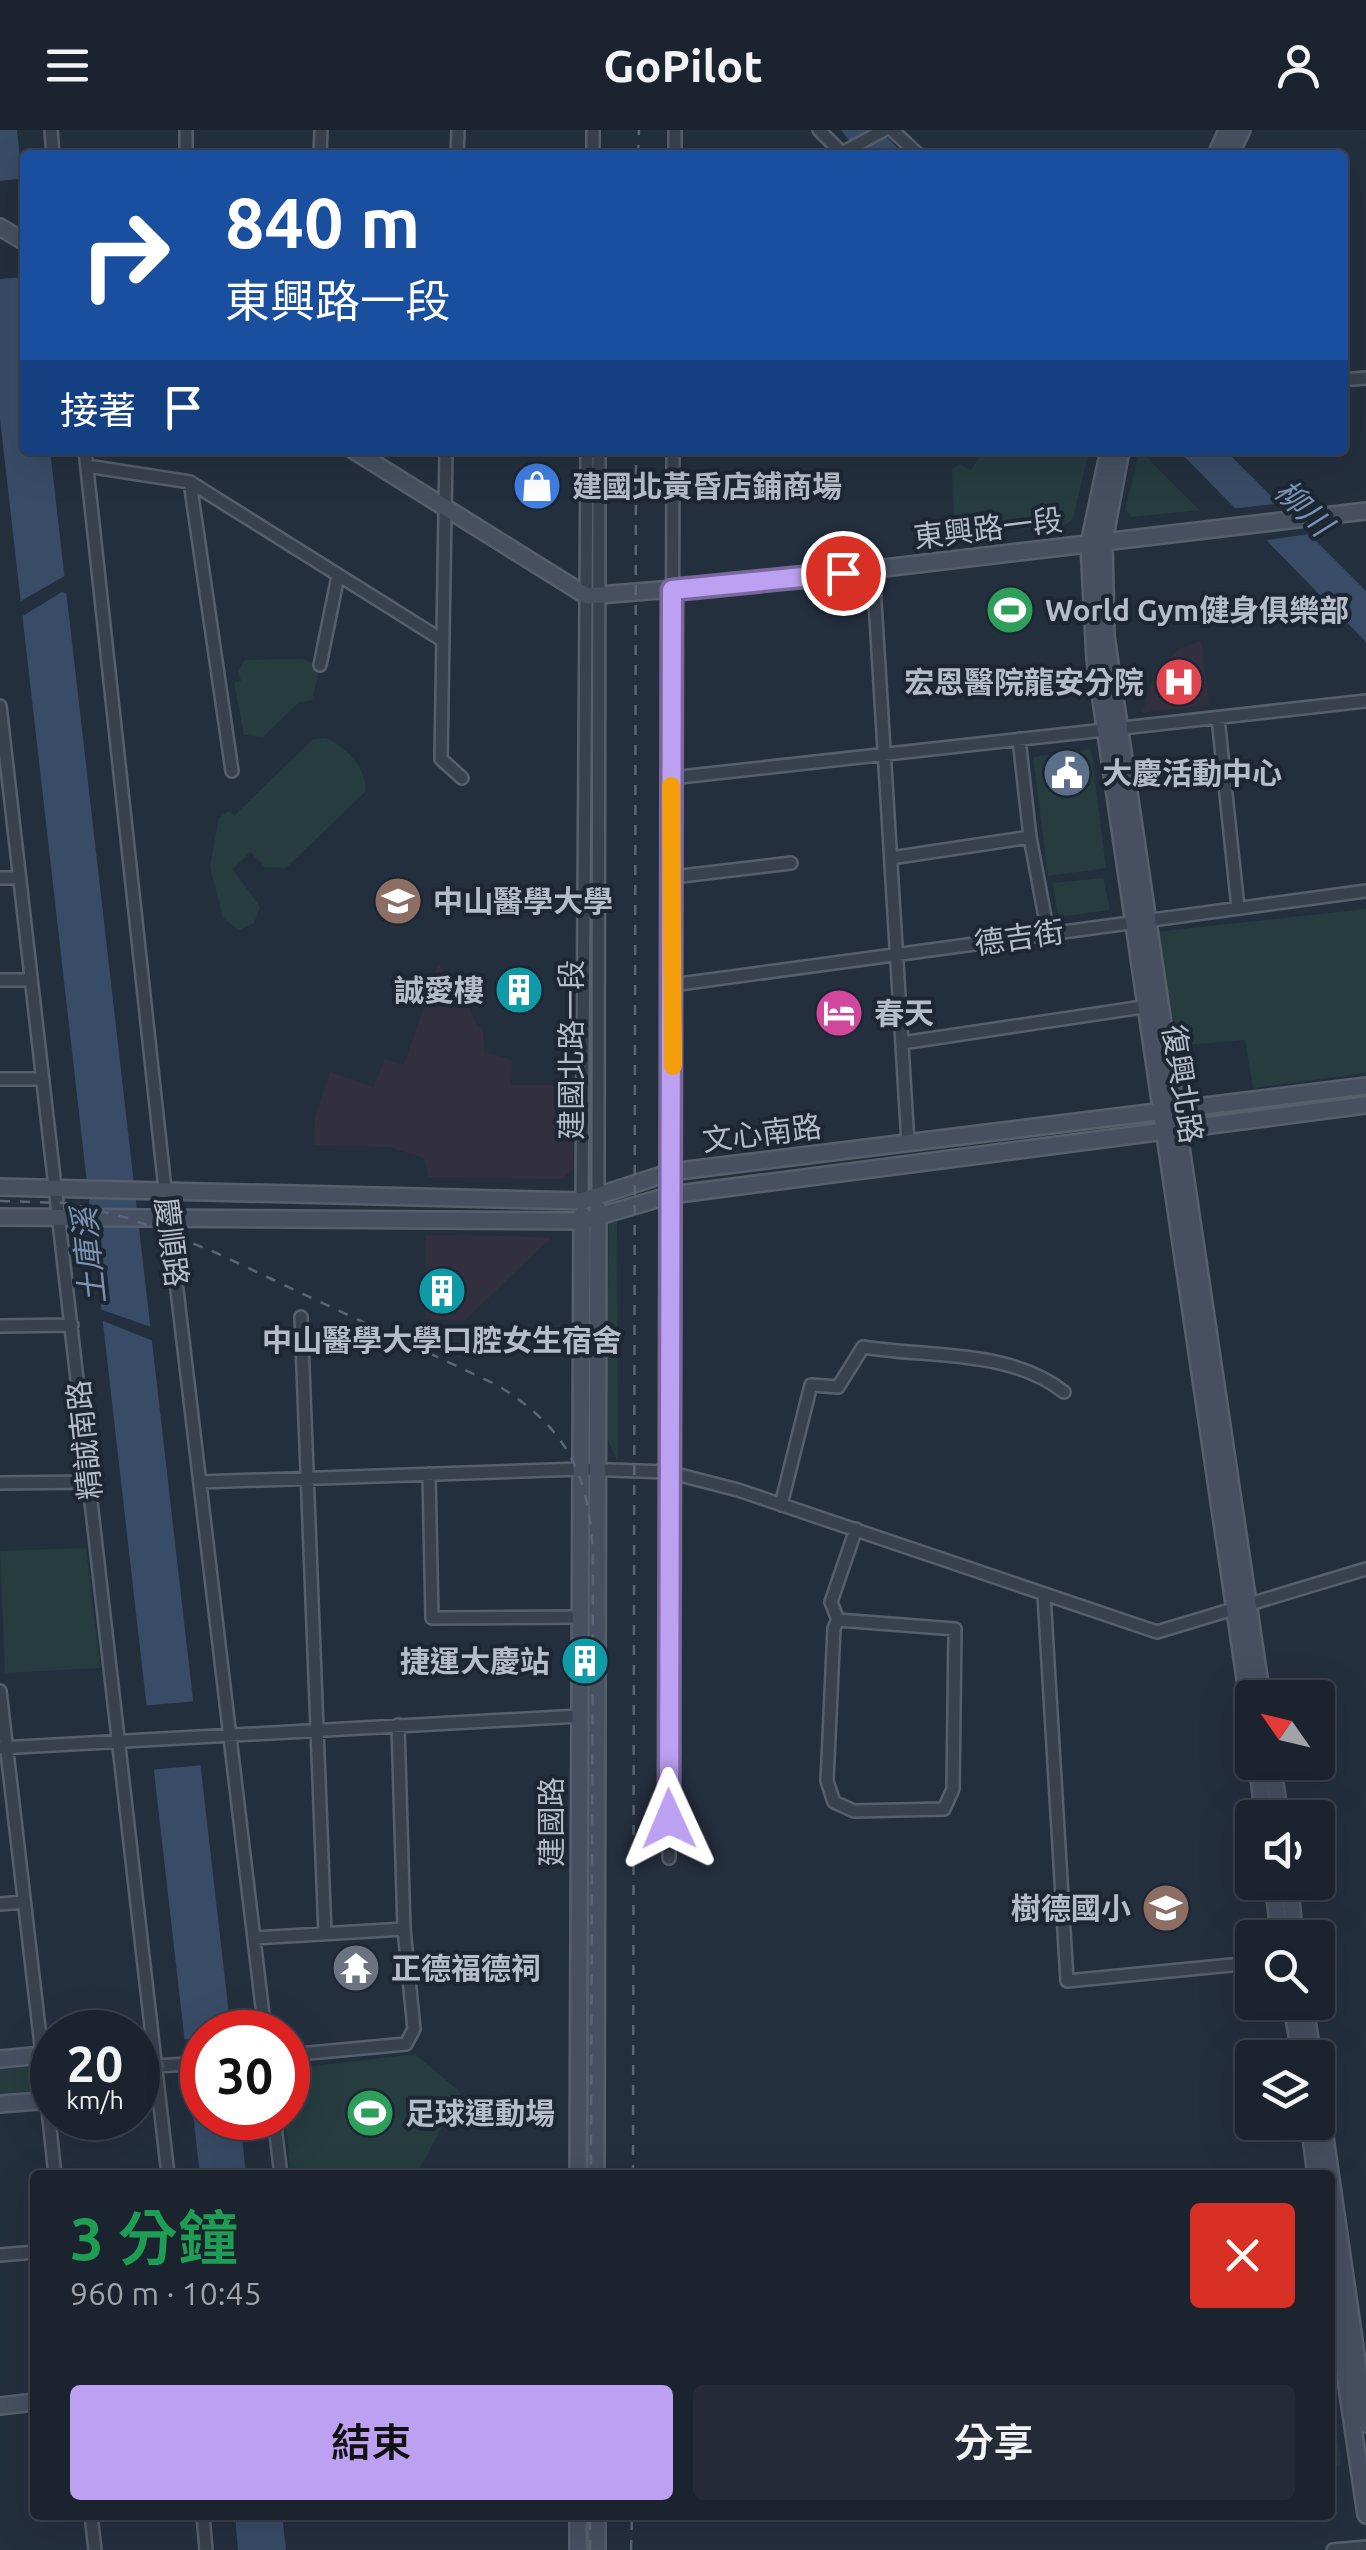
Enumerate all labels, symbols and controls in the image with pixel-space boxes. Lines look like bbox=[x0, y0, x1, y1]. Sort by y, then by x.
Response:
icon: menu bbox=[40, 38, 95, 93]
icon: person bbox=[1271, 38, 1326, 93]
text: GoPilot bbox=[603, 40, 763, 91]
text: 840 m bbox=[225, 183, 420, 261]
icon: right bbox=[60, 190, 190, 320]
text: 東興路一段 bbox=[225, 275, 450, 326]
icon: arrive bbox=[156, 380, 211, 435]
text: 接著 bbox=[60, 389, 136, 431]
shop icon: 建國北黃昏店鋪商場 bbox=[511, 460, 563, 512]
place label: 建國北黃昏店鋪商場 bbox=[572, 469, 842, 503]
water label: 柳川 bbox=[1268, 472, 1342, 544]
street label: 東興路一段 bbox=[911, 502, 1065, 554]
pin bbox=[801, 531, 886, 616]
icon: arrive bbox=[816, 546, 871, 601]
sports icon: World Gym健身俱樂部 bbox=[984, 584, 1036, 636]
place label: World Gym健身俱樂部 bbox=[1045, 593, 1349, 627]
hospital icon: 宏恩醫院龍安分院 bbox=[1153, 656, 1205, 708]
place label: 宏恩醫院龍安分院 bbox=[904, 665, 1144, 699]
public building icon: 大慶活動中心 bbox=[1041, 747, 1093, 799]
place label: 大慶活動中心 bbox=[1102, 756, 1282, 790]
school or university icon: 中山醫學大學 bbox=[372, 875, 424, 927]
place label: 中山醫學大學 bbox=[433, 884, 613, 918]
street label: 德吉街 bbox=[972, 914, 1066, 960]
street label: 建國北路一段 bbox=[554, 960, 588, 1140]
building icon: 誠愛樓 bbox=[493, 964, 545, 1016]
place label: 誠愛樓 bbox=[394, 973, 484, 1007]
hotel icon: 春天 bbox=[813, 987, 865, 1039]
place label: 春天 bbox=[874, 996, 934, 1030]
street label: 復興北路 bbox=[1157, 1022, 1209, 1146]
street label: 文心南路 bbox=[700, 1109, 824, 1157]
street label: 慶順路 bbox=[150, 1195, 194, 1289]
water label: 土庫溪 bbox=[65, 1202, 111, 1306]
building icon: 中山醫學大學口腔女生宿舍 bbox=[416, 1265, 468, 1317]
place label: 中山醫學大學口腔女生宿舍 bbox=[262, 1323, 622, 1357]
street label: 精誠南路 bbox=[61, 1379, 107, 1501]
building icon: 捷運大慶站 bbox=[559, 1635, 611, 1687]
place label: 捷運大慶站 bbox=[400, 1644, 550, 1678]
north arrow bbox=[1235, 1680, 1335, 1780]
map controls bbox=[1235, 1680, 1335, 2140]
position arrow bbox=[617, 1767, 721, 1871]
street label: 建國路 bbox=[534, 1777, 568, 1867]
button: sound bbox=[1235, 1800, 1335, 1900]
school or university icon: 樹德國小 bbox=[1140, 1882, 1192, 1934]
place label: 樹德國小 bbox=[1011, 1891, 1131, 1925]
button: search bbox=[1235, 1920, 1335, 2020]
temple icon: 正德福德祠 bbox=[330, 1942, 382, 1994]
place label: 正德福德祠 bbox=[391, 1951, 541, 1985]
speed limit sign: 30 bbox=[180, 2010, 310, 2140]
text: 20 bbox=[67, 2035, 123, 2091]
button: layers bbox=[1235, 2040, 1335, 2140]
text: km/h bbox=[66, 2086, 124, 2114]
sports icon: 足球運動場 bbox=[344, 2087, 396, 2139]
place label: 足球運動場 bbox=[405, 2096, 555, 2130]
button: close bbox=[1190, 2203, 1295, 2308]
text: 3 分鐘 bbox=[70, 2204, 238, 2271]
text: 960 m · 10:45 bbox=[70, 2275, 262, 2311]
button: 結束 bbox=[70, 2385, 673, 2500]
button: 分享 bbox=[693, 2385, 1295, 2500]

